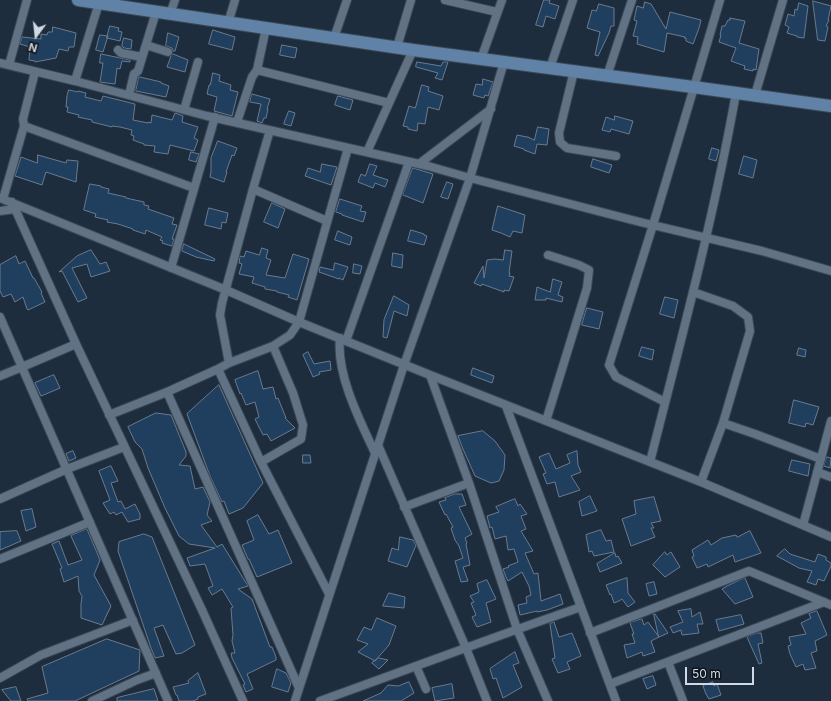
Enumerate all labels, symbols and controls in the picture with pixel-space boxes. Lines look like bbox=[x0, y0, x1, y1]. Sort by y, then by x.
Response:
north arrow bbox=[16, 16, 56, 56]
text: N bbox=[27, 40, 39, 55]
scale bar bbox=[687, 659, 756, 685]
text: 50 m bbox=[692, 666, 721, 681]

